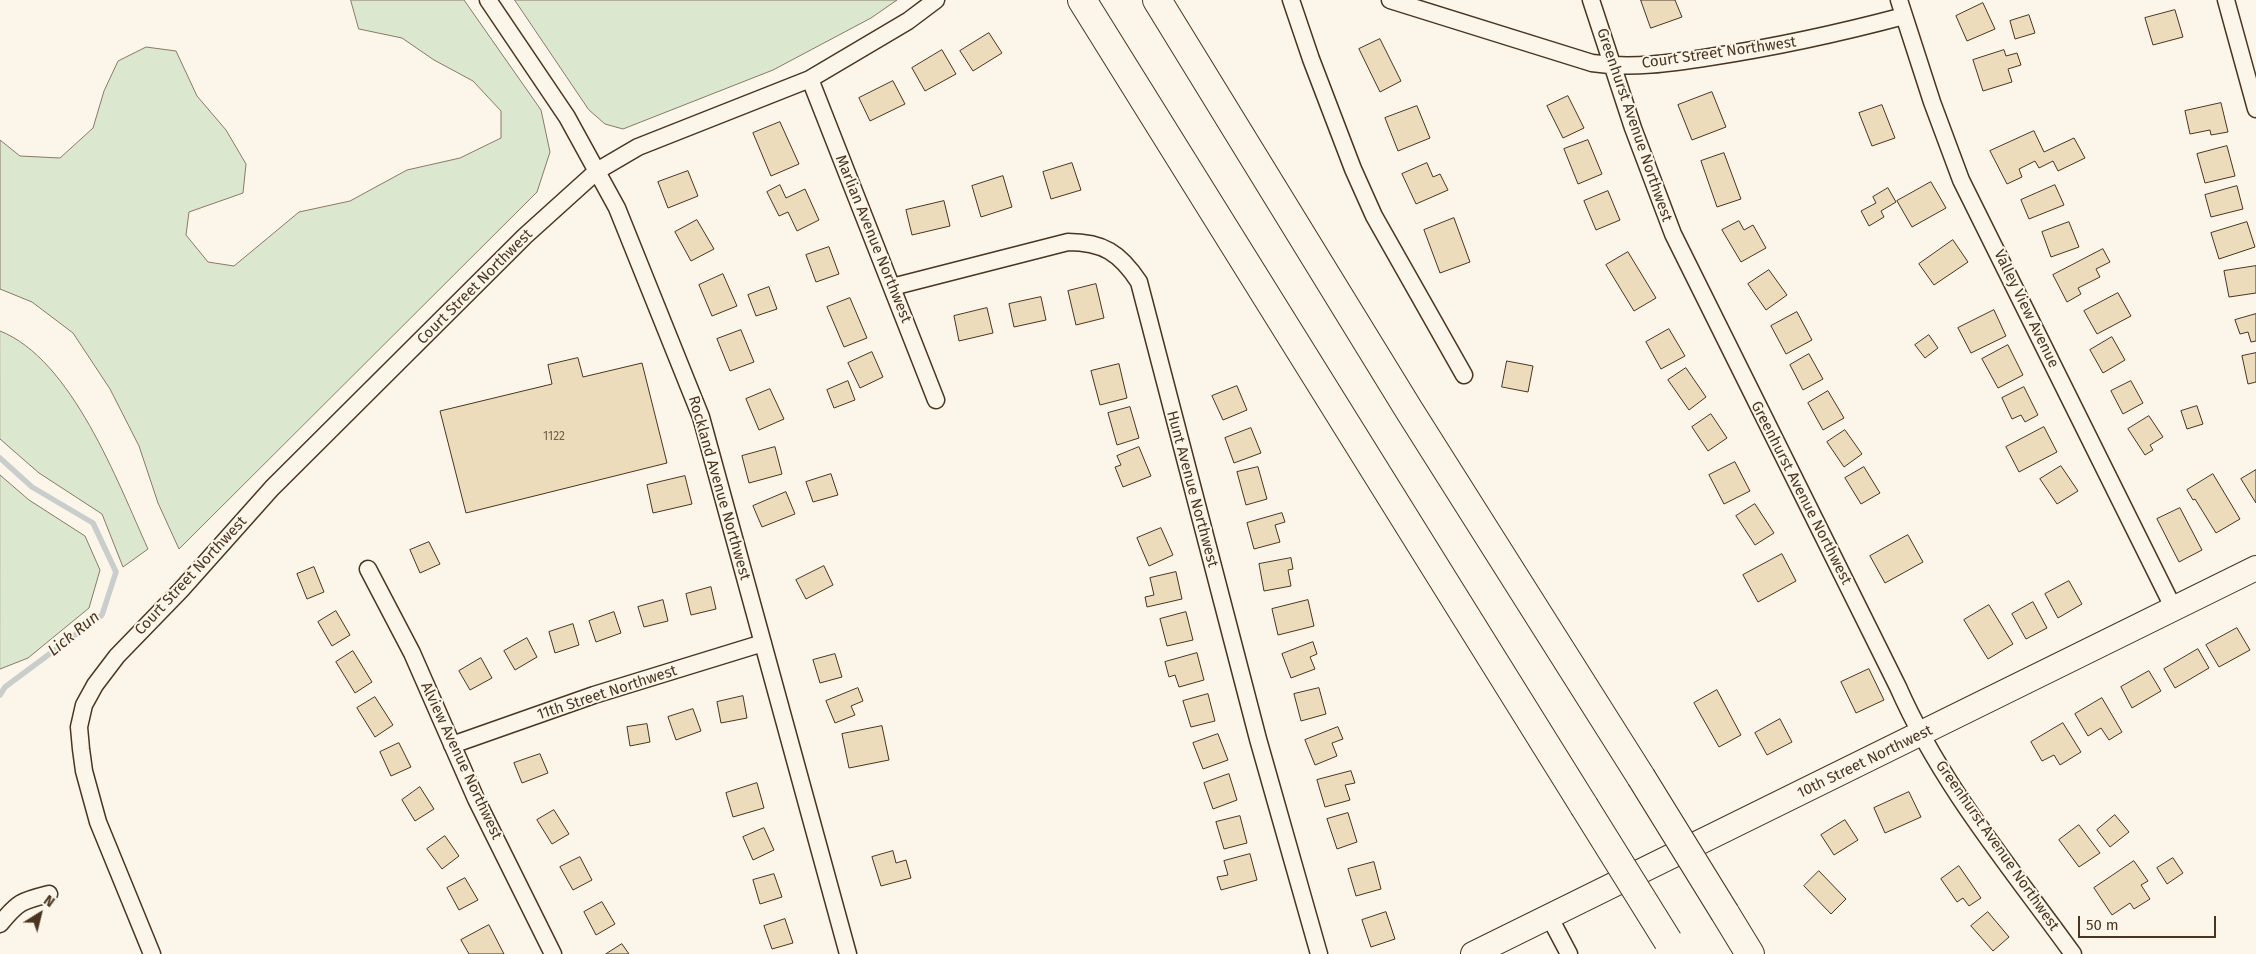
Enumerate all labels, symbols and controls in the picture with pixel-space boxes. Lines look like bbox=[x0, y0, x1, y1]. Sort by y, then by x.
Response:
street label: Greenhurst Avenue Northwest bbox=[1592, 26, 1676, 224]
street label: Court Street Northwest bbox=[1641, 33, 1797, 73]
street label: Marlian Avenue Northwest bbox=[831, 153, 915, 325]
street label: Court Street Northwest bbox=[414, 226, 536, 348]
street label: Valley View Avenue bbox=[1990, 247, 2062, 371]
street label: Rockland Avenue Northwest bbox=[684, 394, 754, 582]
street label: Greenhurst Avenue Northwest bbox=[1747, 398, 1855, 588]
street label: Hunt Avenue Northwest bbox=[1162, 409, 1222, 569]
house number: 1122 bbox=[543, 430, 565, 444]
street label: Court Street Northwest bbox=[131, 513, 251, 639]
water label: Lick Run bbox=[44, 607, 104, 661]
street label: 11th Street Northwest bbox=[535, 662, 679, 724]
street label: Alview Avenue Northwest bbox=[417, 679, 505, 843]
street label: 10th Street Northwest bbox=[1795, 721, 1935, 803]
street label: Greenhurst Avenue Northwest bbox=[1931, 757, 2063, 935]
north arrow bbox=[15, 889, 65, 939]
text: N bbox=[40, 892, 58, 911]
scale bar bbox=[2081, 906, 2218, 938]
text: 50 m bbox=[2086, 916, 2119, 934]

